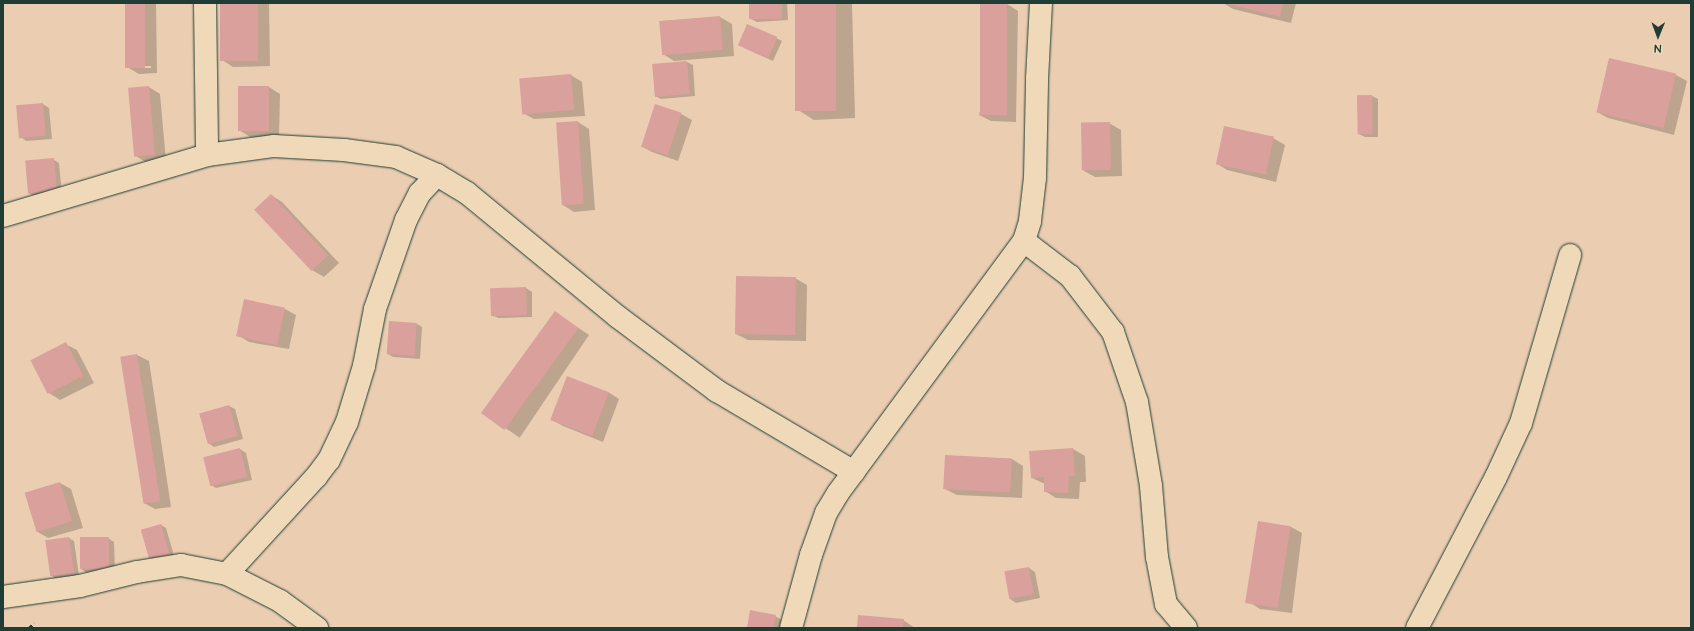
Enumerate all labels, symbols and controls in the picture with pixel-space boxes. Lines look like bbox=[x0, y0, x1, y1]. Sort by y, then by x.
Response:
north arrow bbox=[1638, 16, 1678, 56]
text: N bbox=[1654, 41, 1661, 56]

